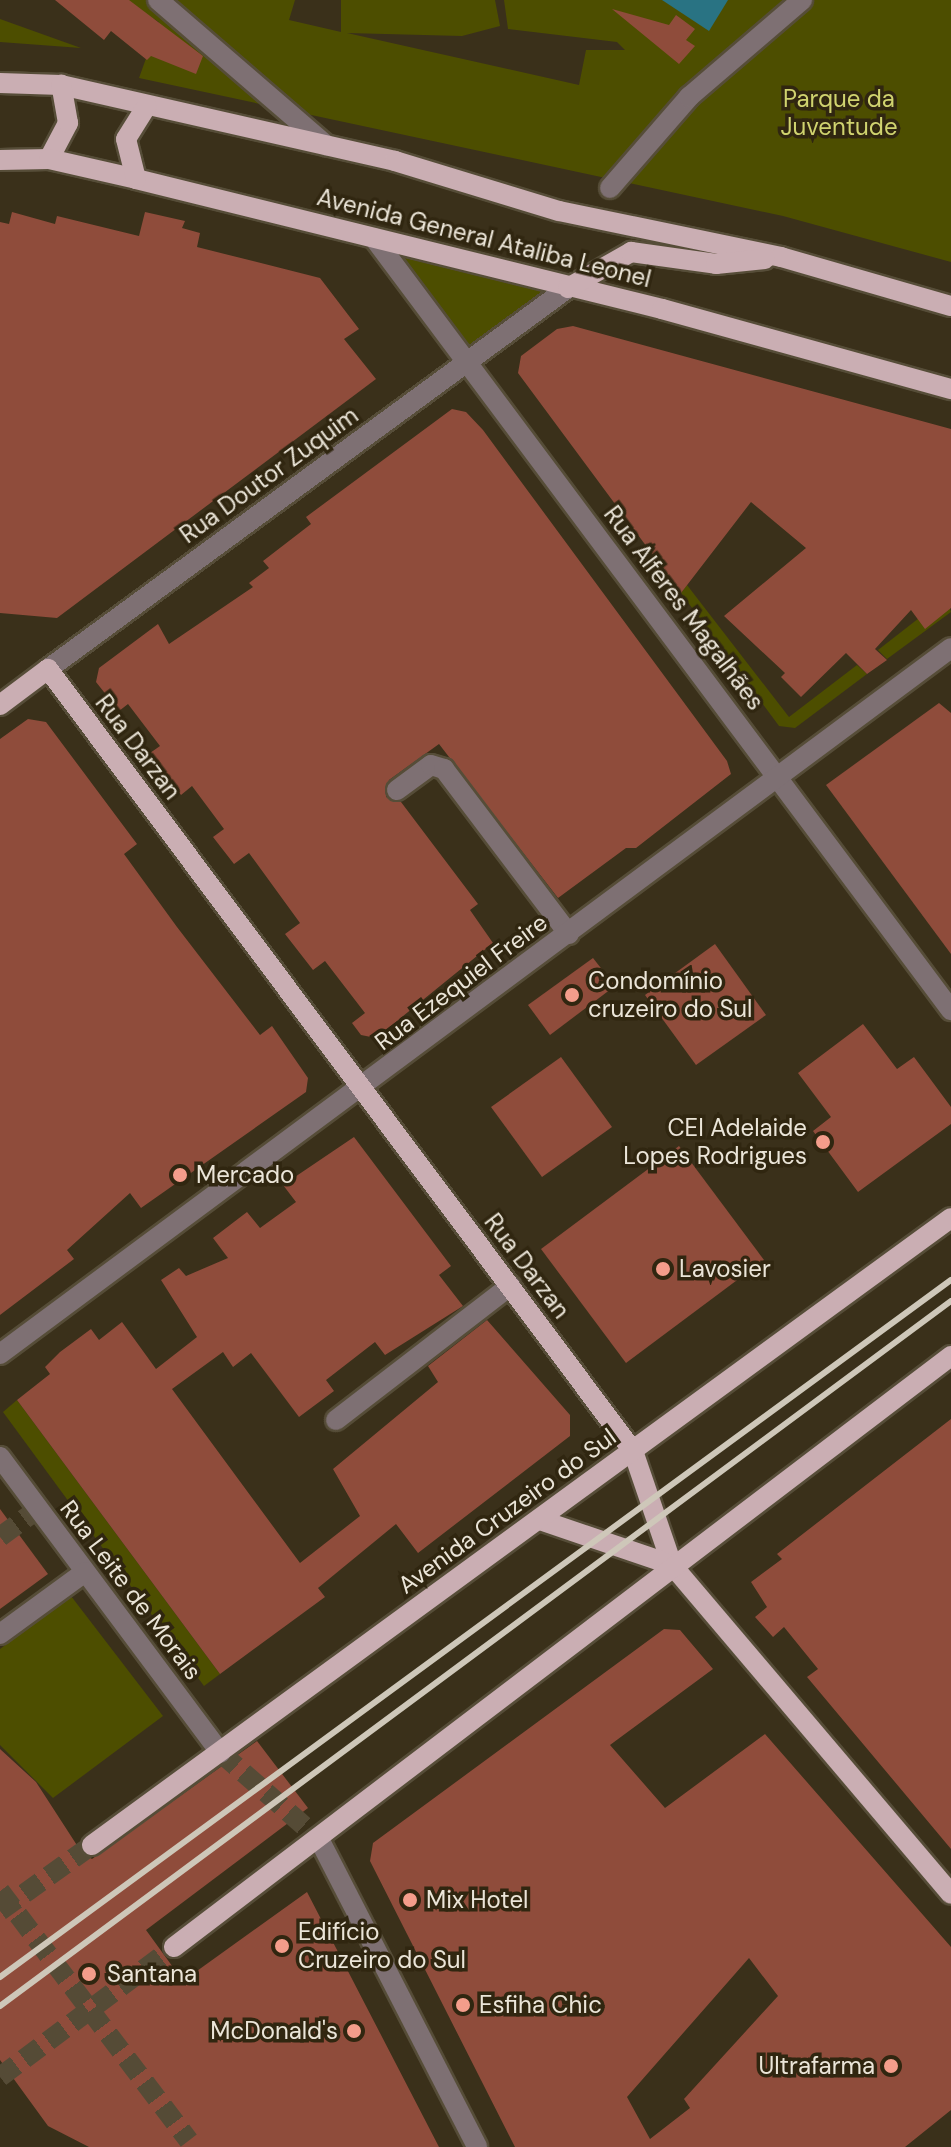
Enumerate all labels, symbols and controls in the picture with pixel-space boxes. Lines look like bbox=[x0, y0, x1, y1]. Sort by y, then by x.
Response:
park label: Parque da Juventude bbox=[780, 85, 898, 141]
street label: Avenida General Ataliba Leonel bbox=[314, 183, 654, 293]
street label: Rua Doutor Zuquim bbox=[174, 401, 364, 549]
street label: Rua Alferes Magalhães bbox=[598, 500, 770, 716]
street label: Rua Darzan bbox=[89, 689, 187, 805]
street label: Rua Ezequiel Freire bbox=[369, 908, 553, 1056]
place label: Condomínio cruzeiro do Sul bbox=[588, 967, 752, 1023]
marker: Condomínio cruzeiro do Sul bbox=[563, 986, 581, 1004]
place label: CEI Adelaide Lopes Rodrigues bbox=[623, 1114, 807, 1170]
marker: CEI Adelaide Lopes Rodrigues bbox=[814, 1133, 832, 1151]
place label: Mercado bbox=[196, 1161, 294, 1189]
marker: Mercado bbox=[171, 1166, 189, 1184]
street label: Rua Darzan bbox=[478, 1208, 576, 1324]
place label: Lavosier bbox=[679, 1255, 771, 1283]
marker: Lavosier bbox=[654, 1260, 672, 1278]
street label: Avenida Cruzeiro do Sul bbox=[392, 1422, 622, 1600]
street label: Rua Leite de Morais bbox=[54, 1495, 208, 1685]
place label: Mix Hotel bbox=[426, 1886, 528, 1914]
marker: Mix Hotel bbox=[401, 1891, 419, 1909]
place label: Edifício Cruzeiro do Sul bbox=[298, 1918, 466, 1974]
marker: Edifício Cruzeiro do Sul bbox=[273, 1937, 291, 1955]
place label: Santana bbox=[107, 1960, 197, 1988]
marker: Santana bbox=[78, 1963, 100, 1985]
place label: Esfiha Chic bbox=[479, 1991, 602, 2019]
marker: Esfiha Chic bbox=[454, 1996, 472, 2014]
place label: McDonald's bbox=[210, 2017, 338, 2045]
marker: McDonald's bbox=[345, 2022, 363, 2040]
place label: Ultrafarma bbox=[759, 2052, 875, 2080]
marker: Ultrafarma bbox=[882, 2057, 900, 2075]

